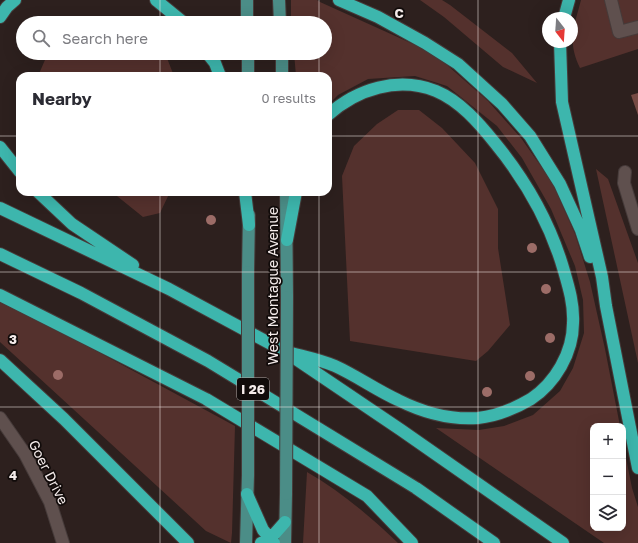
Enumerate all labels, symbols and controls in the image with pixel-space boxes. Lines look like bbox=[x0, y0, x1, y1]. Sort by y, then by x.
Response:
text: C bbox=[394, 5, 404, 21]
north arrow bbox=[542, 12, 578, 48]
search box bbox=[16, 16, 332, 60]
icon: search bbox=[30, 27, 52, 49]
text: Search here bbox=[62, 29, 148, 47]
text: Nearby bbox=[32, 88, 92, 109]
text: 0 results bbox=[261, 90, 316, 106]
street label: West Montague Avenue bbox=[264, 207, 281, 365]
text: 3 bbox=[9, 331, 17, 347]
road number: I 26 bbox=[237, 378, 269, 400]
map controls bbox=[590, 423, 626, 531]
button: + bbox=[590, 423, 626, 459]
street label: Goer Drive bbox=[26, 437, 72, 507]
button: − bbox=[590, 459, 626, 495]
text: 4 bbox=[9, 467, 17, 483]
button: layers bbox=[590, 495, 626, 531]

